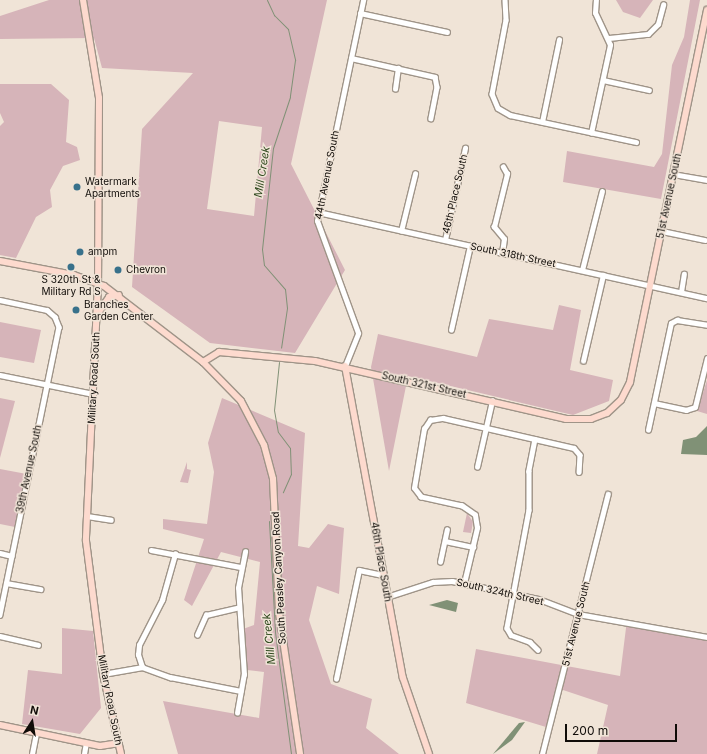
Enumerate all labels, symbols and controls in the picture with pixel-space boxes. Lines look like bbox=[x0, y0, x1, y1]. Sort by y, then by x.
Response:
street label: 44th Avenue South bbox=[312, 130, 342, 220]
water label: Mill Creek bbox=[251, 145, 273, 199]
street label: 51st Avenue South bbox=[654, 152, 684, 240]
street label: 46th Place South bbox=[440, 153, 470, 235]
place label: Watermark Apartments bbox=[85, 175, 140, 198]
marker: Watermark Apartments bbox=[72, 182, 82, 192]
street label: South 318th Street bbox=[469, 240, 557, 270]
place label: ampm bbox=[88, 246, 117, 258]
marker: ampm bbox=[75, 247, 85, 257]
marker: S 320th St & Military Rd S bbox=[66, 262, 76, 272]
place label: Chevron bbox=[126, 264, 166, 276]
marker: Chevron bbox=[113, 265, 123, 275]
place label: S 320th St & Military Rd S bbox=[41, 273, 101, 296]
place label: Branches Garden Center bbox=[84, 298, 153, 322]
marker: Branches Garden Center bbox=[71, 305, 81, 315]
street label: Military Road South bbox=[86, 332, 102, 424]
street label: South 321st Street bbox=[381, 369, 467, 401]
street label: 39th Avenue South bbox=[14, 424, 44, 514]
street label: South Peasley Canyon Road bbox=[270, 511, 288, 645]
street label: 46th Place South bbox=[368, 521, 394, 603]
street label: South 324th Street bbox=[455, 576, 545, 608]
street label: 51st Avenue South bbox=[560, 580, 592, 668]
water label: Mill Creek bbox=[260, 613, 278, 665]
street label: Military Road South bbox=[95, 654, 125, 746]
north arrow bbox=[12, 702, 52, 742]
text: N bbox=[29, 703, 40, 718]
scale bar bbox=[567, 716, 679, 742]
text: 200 m bbox=[572, 723, 608, 738]

